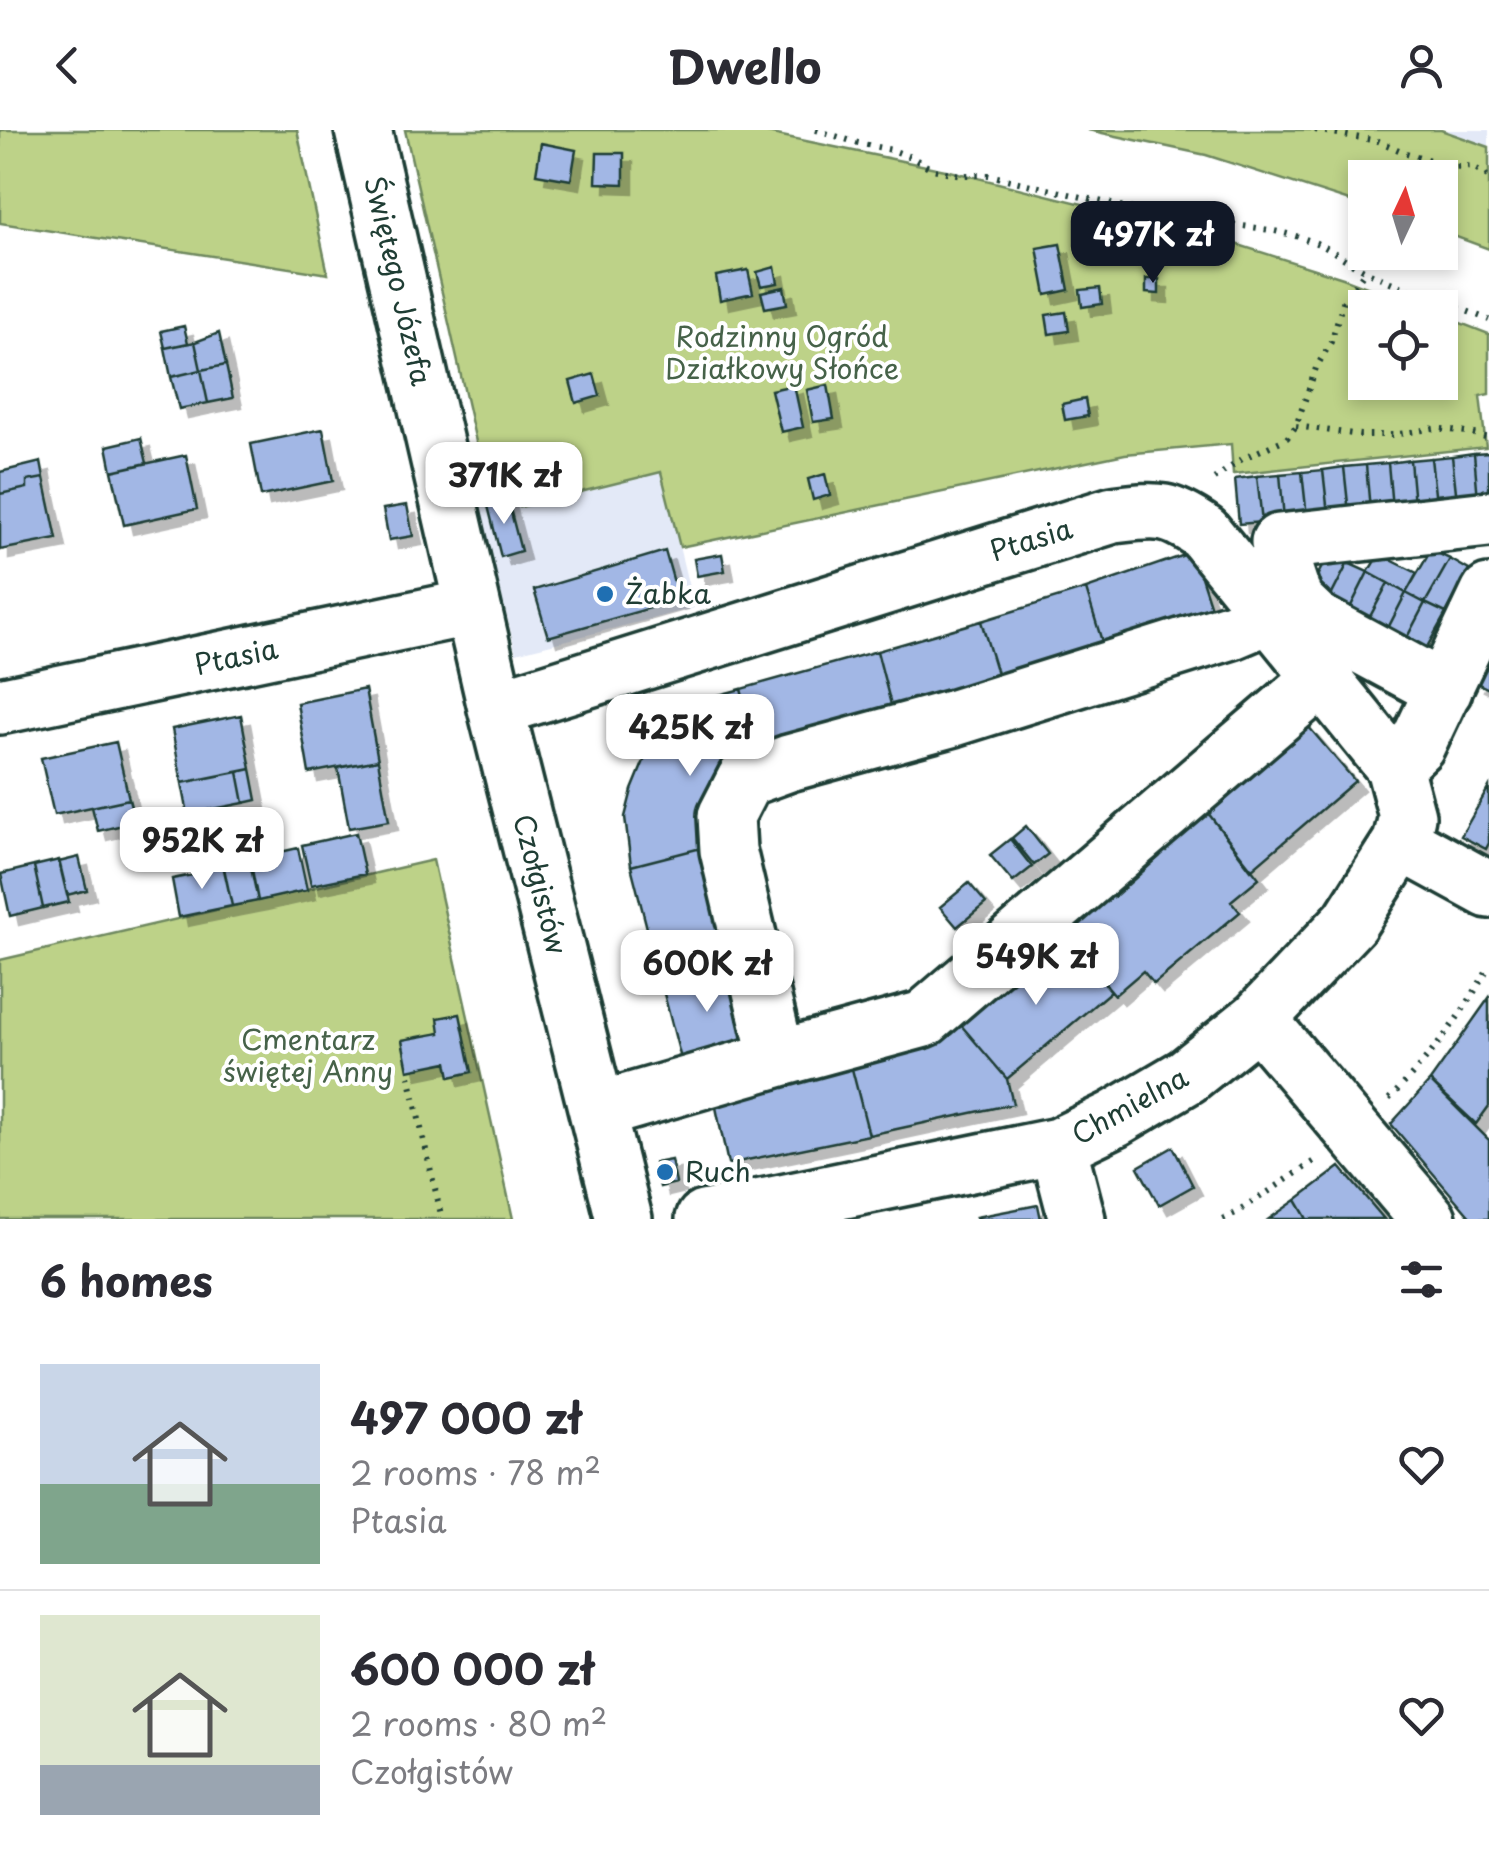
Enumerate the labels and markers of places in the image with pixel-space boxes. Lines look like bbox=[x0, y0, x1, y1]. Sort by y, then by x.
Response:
pin: 497K zł bbox=[1061, 201, 1245, 286]
pin: 371K zł bbox=[412, 442, 596, 527]
place label: Żabka bbox=[625, 571, 712, 614]
marker: Żabka bbox=[594, 583, 616, 605]
pin: 425K zł bbox=[598, 694, 782, 779]
pin: 952K zł bbox=[110, 807, 294, 892]
pin: 549K zł bbox=[944, 923, 1128, 1008]
pin: 600K zł bbox=[615, 930, 799, 1015]
place label: Ruch bbox=[685, 1149, 751, 1192]
marker: Ruch bbox=[654, 1161, 676, 1183]

